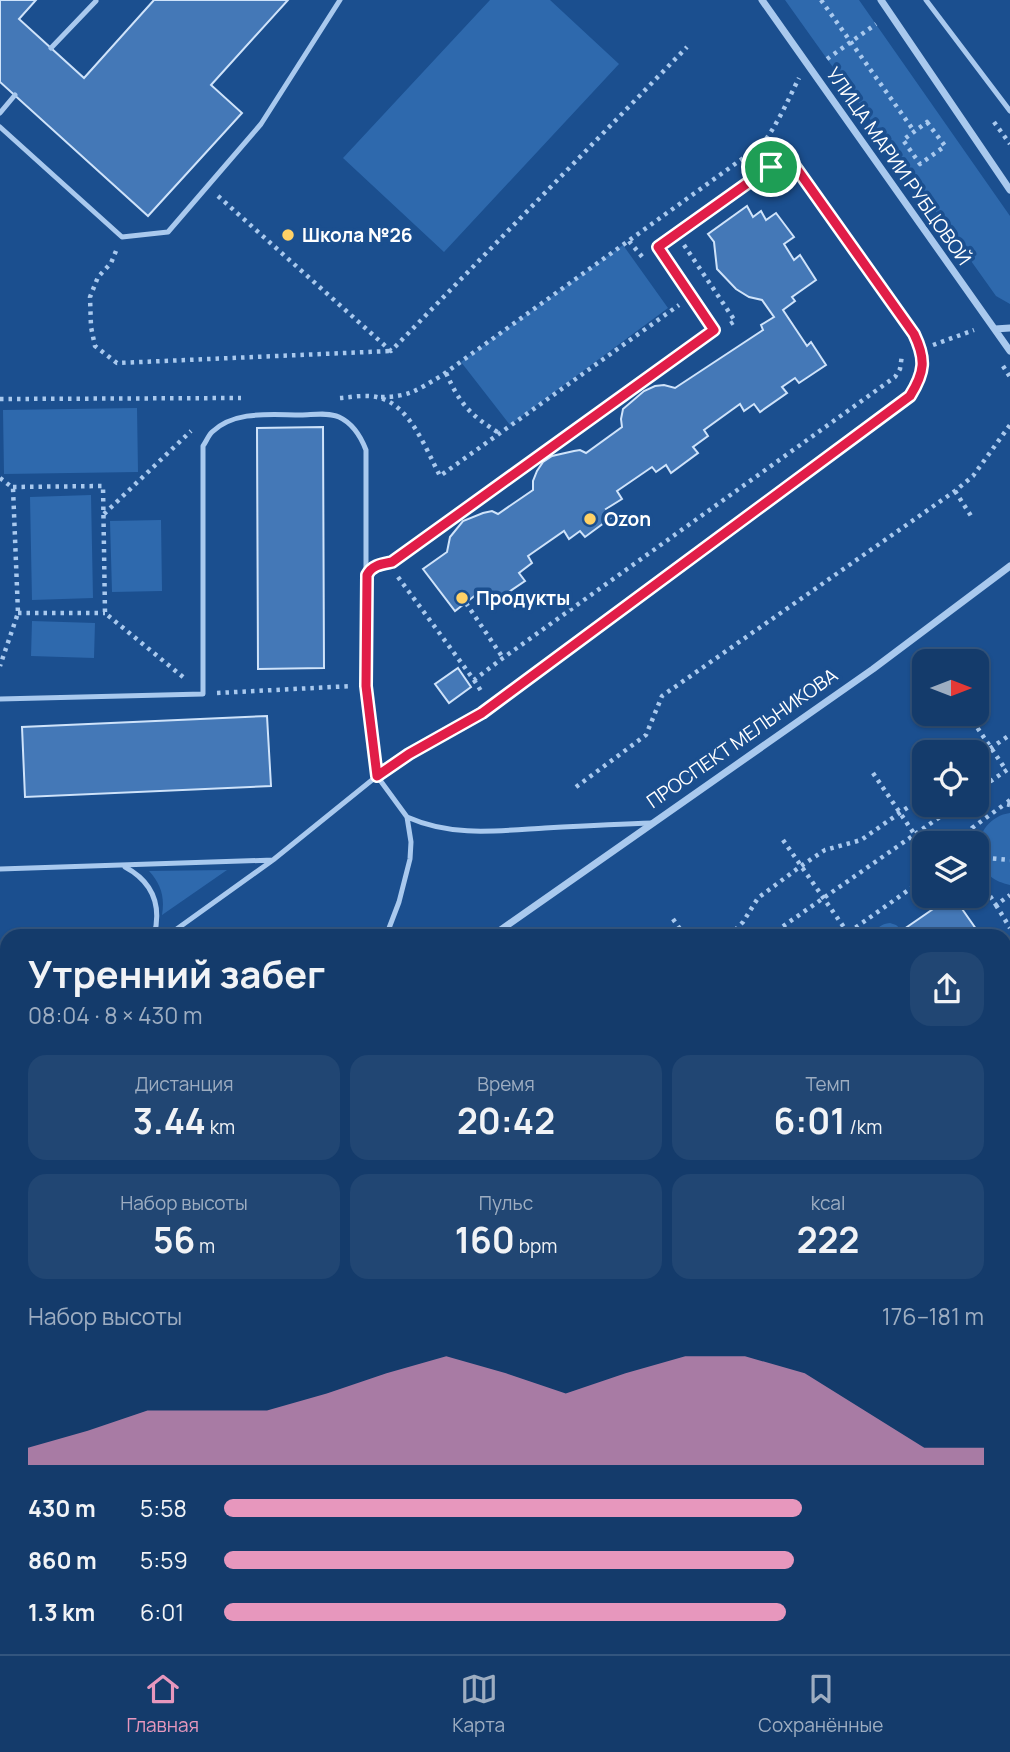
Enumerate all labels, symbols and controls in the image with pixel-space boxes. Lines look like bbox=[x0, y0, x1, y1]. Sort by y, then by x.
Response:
street label: УЛИЦА МАРИИ РУБЦОВОЙ bbox=[821, 62, 977, 270]
pin bbox=[741, 137, 801, 197]
icon: arrive bbox=[752, 148, 790, 186]
place label: Школа №26 bbox=[302, 222, 413, 248]
marker: Школа №26 bbox=[280, 227, 296, 243]
place label: Ozon bbox=[604, 506, 651, 532]
marker: Ozon bbox=[582, 511, 598, 527]
place label: Продукты bbox=[476, 585, 570, 611]
marker: Продукты bbox=[454, 590, 470, 606]
north arrow bbox=[912, 649, 989, 726]
map controls bbox=[912, 649, 989, 908]
street label: ПРОСПЕКТ МЕЛЬНИКОВА bbox=[641, 662, 843, 814]
button: locate bbox=[912, 740, 989, 817]
button: layers bbox=[912, 831, 989, 908]
text: Утренний забег bbox=[28, 947, 325, 999]
button: share bbox=[910, 952, 984, 1026]
text: 08:04 · 8 × 430 m bbox=[28, 999, 202, 1031]
text: Дистанция bbox=[134, 1071, 234, 1097]
text: Время bbox=[477, 1071, 535, 1097]
text: Темп bbox=[806, 1071, 850, 1097]
text: 3.44 bbox=[133, 1097, 206, 1145]
text: 20:42 bbox=[457, 1097, 555, 1145]
text: 6:01 bbox=[774, 1097, 846, 1145]
text: km bbox=[206, 1114, 235, 1140]
text: /km bbox=[846, 1114, 882, 1140]
text: Набор высоты bbox=[120, 1190, 248, 1216]
text: Пульс bbox=[479, 1190, 533, 1216]
text: kcal bbox=[811, 1190, 845, 1216]
text: 56 bbox=[153, 1216, 195, 1264]
text: 160 bbox=[455, 1216, 515, 1264]
text: 222 bbox=[797, 1216, 859, 1264]
text: m bbox=[195, 1233, 215, 1259]
text: bpm bbox=[515, 1233, 557, 1259]
text: Набор высоты bbox=[28, 1300, 182, 1332]
text: 176–181 m bbox=[882, 1300, 984, 1332]
text: 430 m bbox=[28, 1492, 96, 1524]
text: 5:58 bbox=[140, 1492, 187, 1524]
text: 860 m bbox=[28, 1544, 97, 1576]
text: 5:59 bbox=[140, 1544, 188, 1576]
text: 1.3 km bbox=[28, 1596, 95, 1628]
text: 6:01 bbox=[140, 1596, 184, 1628]
tab: Главная bbox=[127, 1670, 199, 1738]
tab: Карта bbox=[452, 1670, 505, 1738]
tab: Сохранённые bbox=[758, 1670, 883, 1738]

